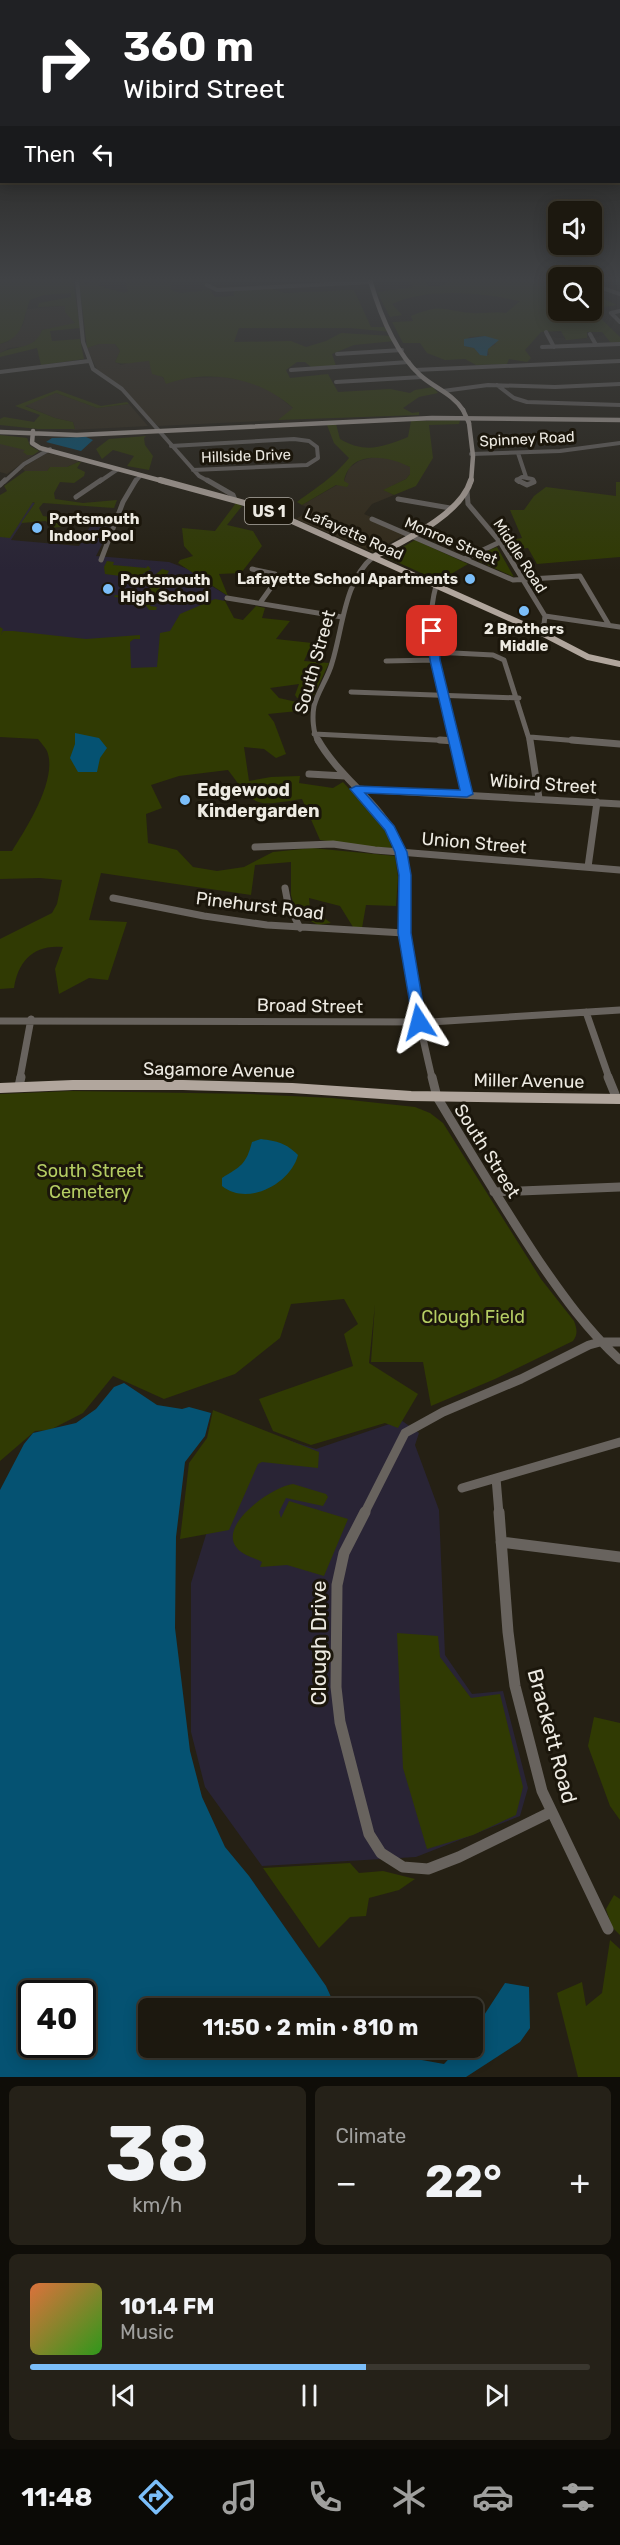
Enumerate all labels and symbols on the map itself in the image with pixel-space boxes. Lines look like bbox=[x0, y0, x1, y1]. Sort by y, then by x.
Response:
street label: Spinney Road bbox=[479, 428, 575, 450]
street label: Hillside Drive bbox=[201, 445, 291, 467]
road number: US 1 bbox=[245, 498, 293, 524]
street label: Lafayette Road bbox=[302, 504, 406, 564]
place label: Portsmouth Indoor Pool bbox=[49, 510, 140, 545]
street label: Monroe Street bbox=[402, 513, 500, 569]
street label: Middle Road bbox=[489, 516, 551, 596]
marker: Portsmouth Indoor Pool bbox=[30, 521, 44, 535]
place label: Lafayette School Apartments bbox=[237, 570, 458, 588]
place label: Portsmouth High School bbox=[120, 571, 211, 606]
marker: Lafayette School Apartments bbox=[463, 572, 477, 586]
marker: Portsmouth High School bbox=[101, 582, 115, 596]
marker: 2 Brothers Middle bbox=[517, 604, 531, 618]
pin bbox=[406, 605, 457, 656]
street label: South Street bbox=[290, 608, 340, 716]
place label: 2 Brothers Middle bbox=[484, 620, 564, 655]
street label: Wibird Street bbox=[489, 769, 597, 799]
place label: Edgewood Kindergarden bbox=[197, 779, 320, 822]
marker: Edgewood Kindergarden bbox=[178, 793, 192, 807]
street label: Union Street bbox=[420, 827, 528, 859]
street label: Pinehurst Road bbox=[195, 887, 325, 925]
position arrow bbox=[387, 990, 451, 1054]
street label: Broad Street bbox=[257, 994, 363, 1018]
street label: Sagamore Avenue bbox=[143, 1058, 295, 1082]
street label: Miller Avenue bbox=[473, 1069, 585, 1093]
street label: South Street bbox=[449, 1100, 525, 1202]
park label: South Street Cemetery bbox=[37, 1160, 143, 1203]
park label: Clough Field bbox=[421, 1306, 525, 1328]
street label: Clough Drive bbox=[306, 1581, 331, 1705]
street label: Brackett Road bbox=[523, 1666, 582, 1806]
speed limit sign: 40 bbox=[18, 1980, 96, 2058]

